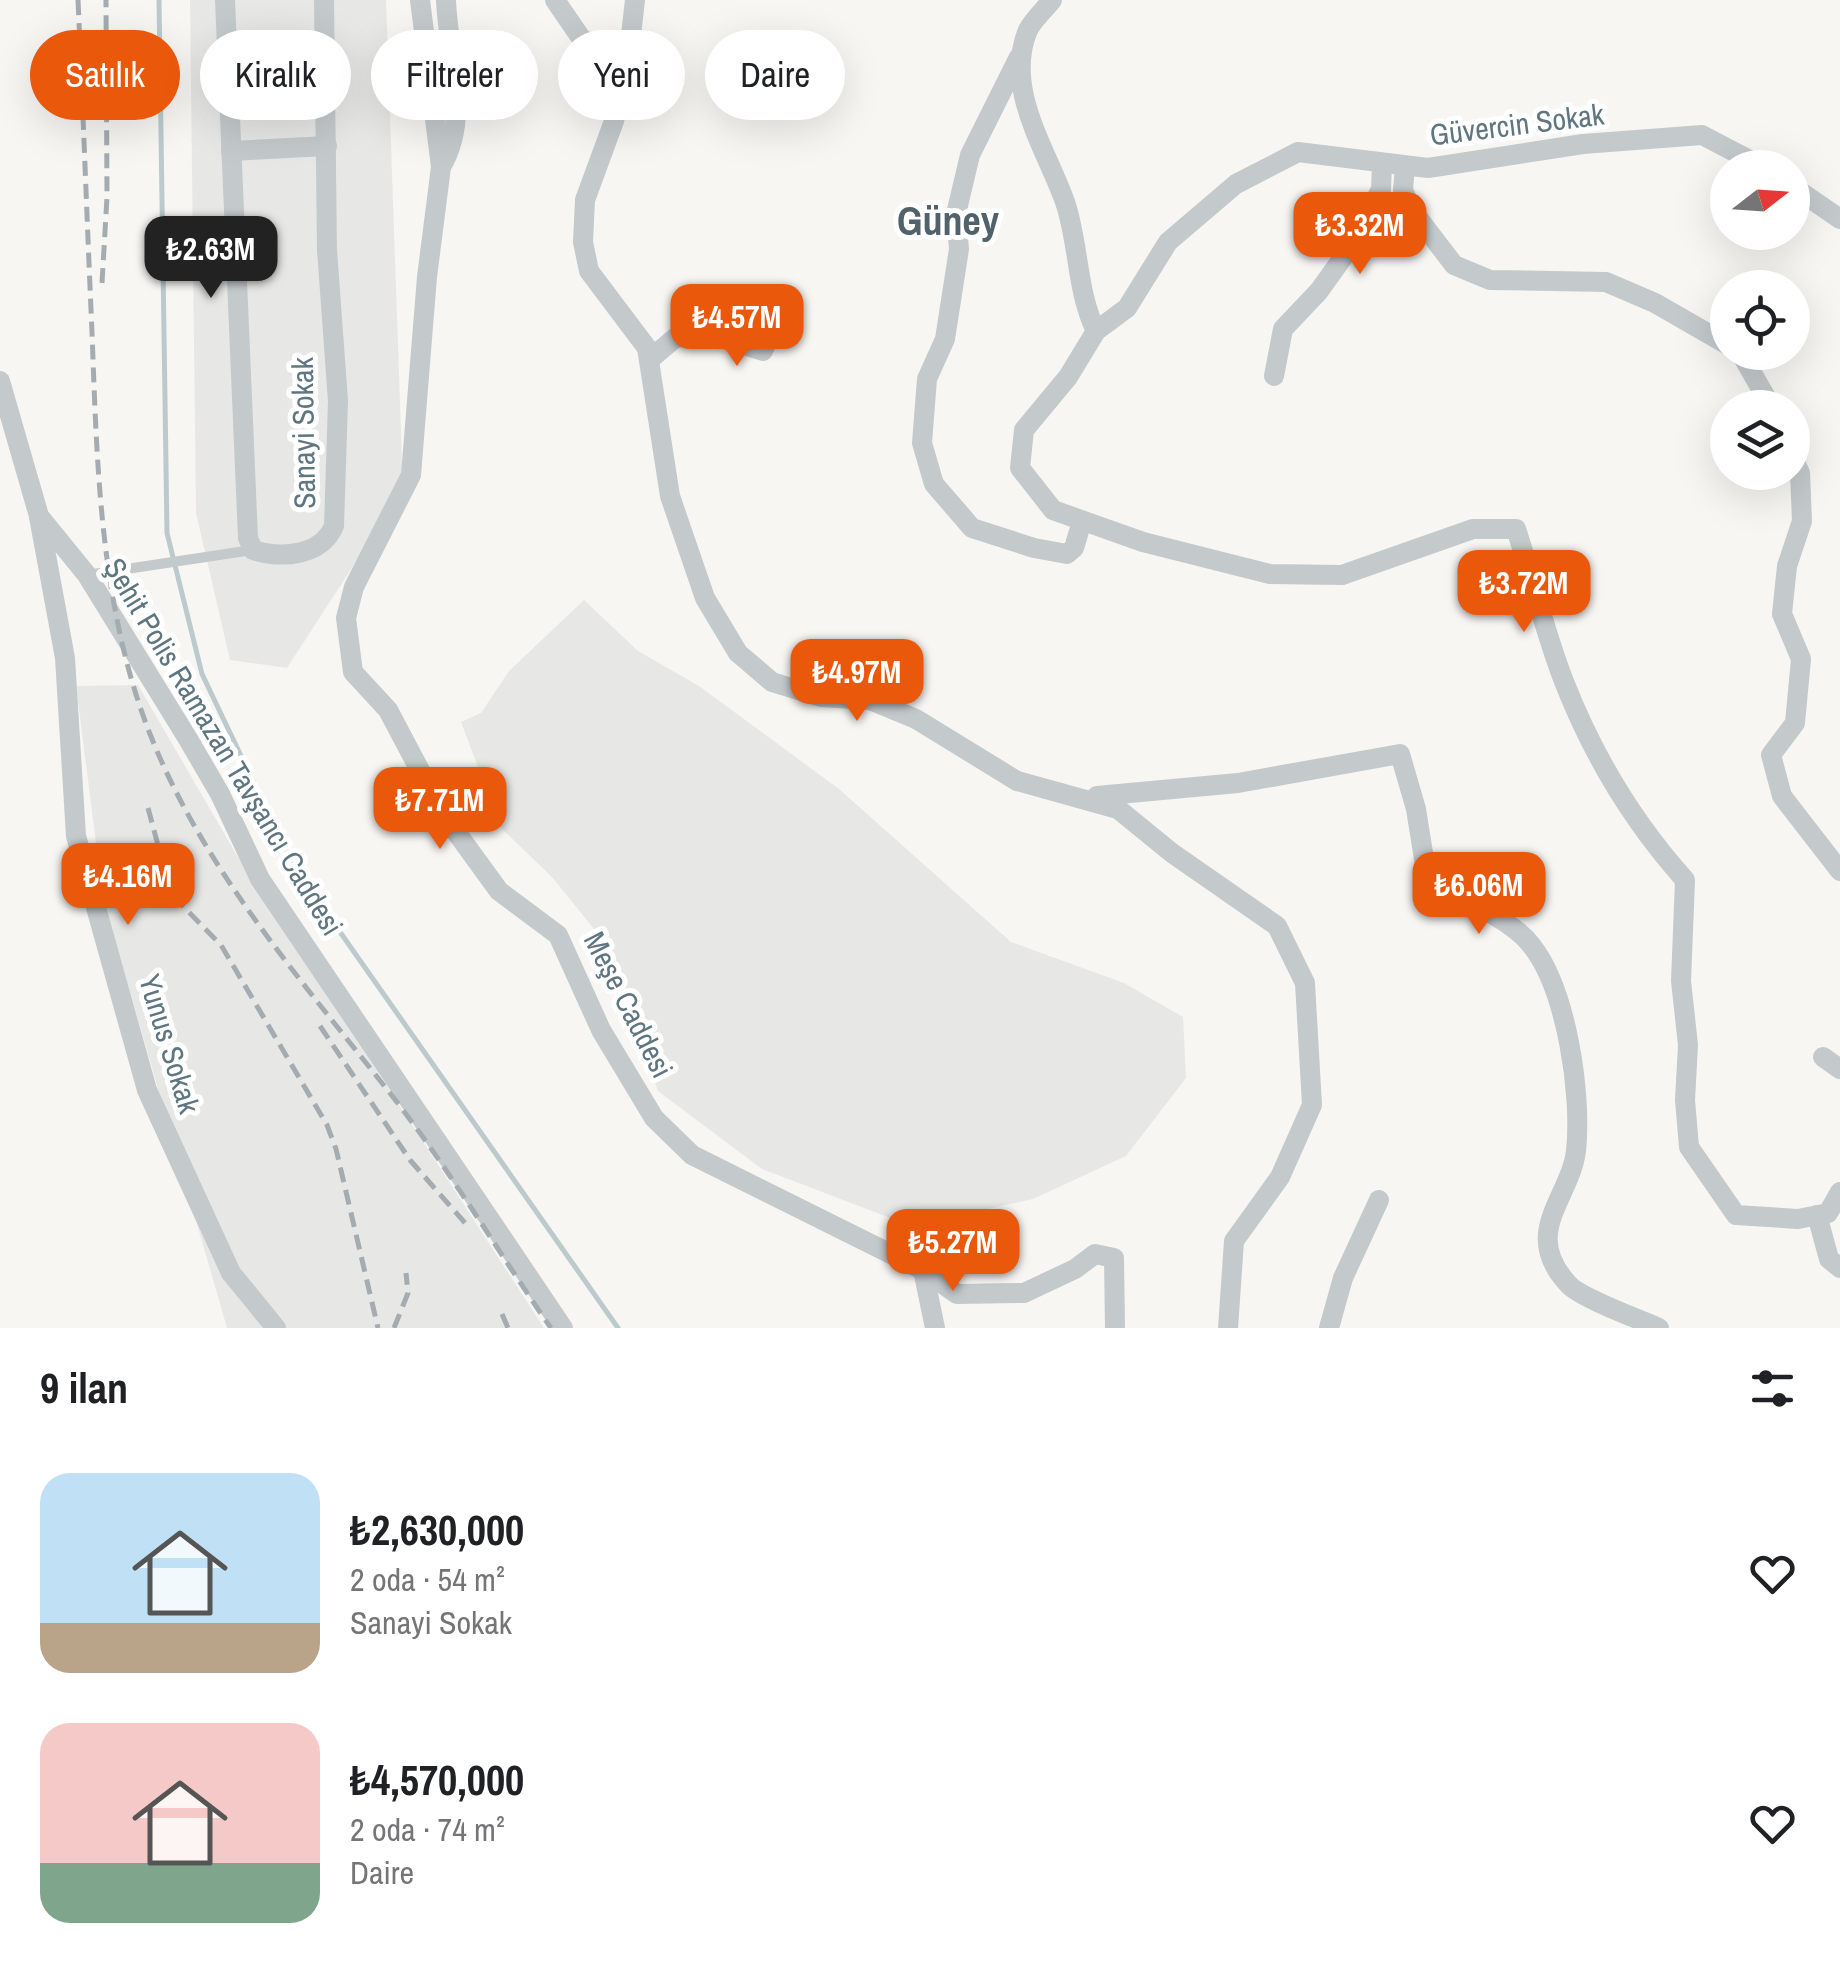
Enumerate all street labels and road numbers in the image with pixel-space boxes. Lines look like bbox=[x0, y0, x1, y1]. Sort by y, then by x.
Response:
street label: Güvercin Sokak bbox=[1428, 93, 1607, 155]
street label: Sanayi Sokak bbox=[282, 356, 324, 509]
street label: Şehit Polis Ramazan Tavşancı Caddesi bbox=[95, 550, 353, 943]
street label: Meşe Caddesi bbox=[575, 925, 683, 1084]
street label: Yunus Sokak bbox=[130, 969, 210, 1119]

